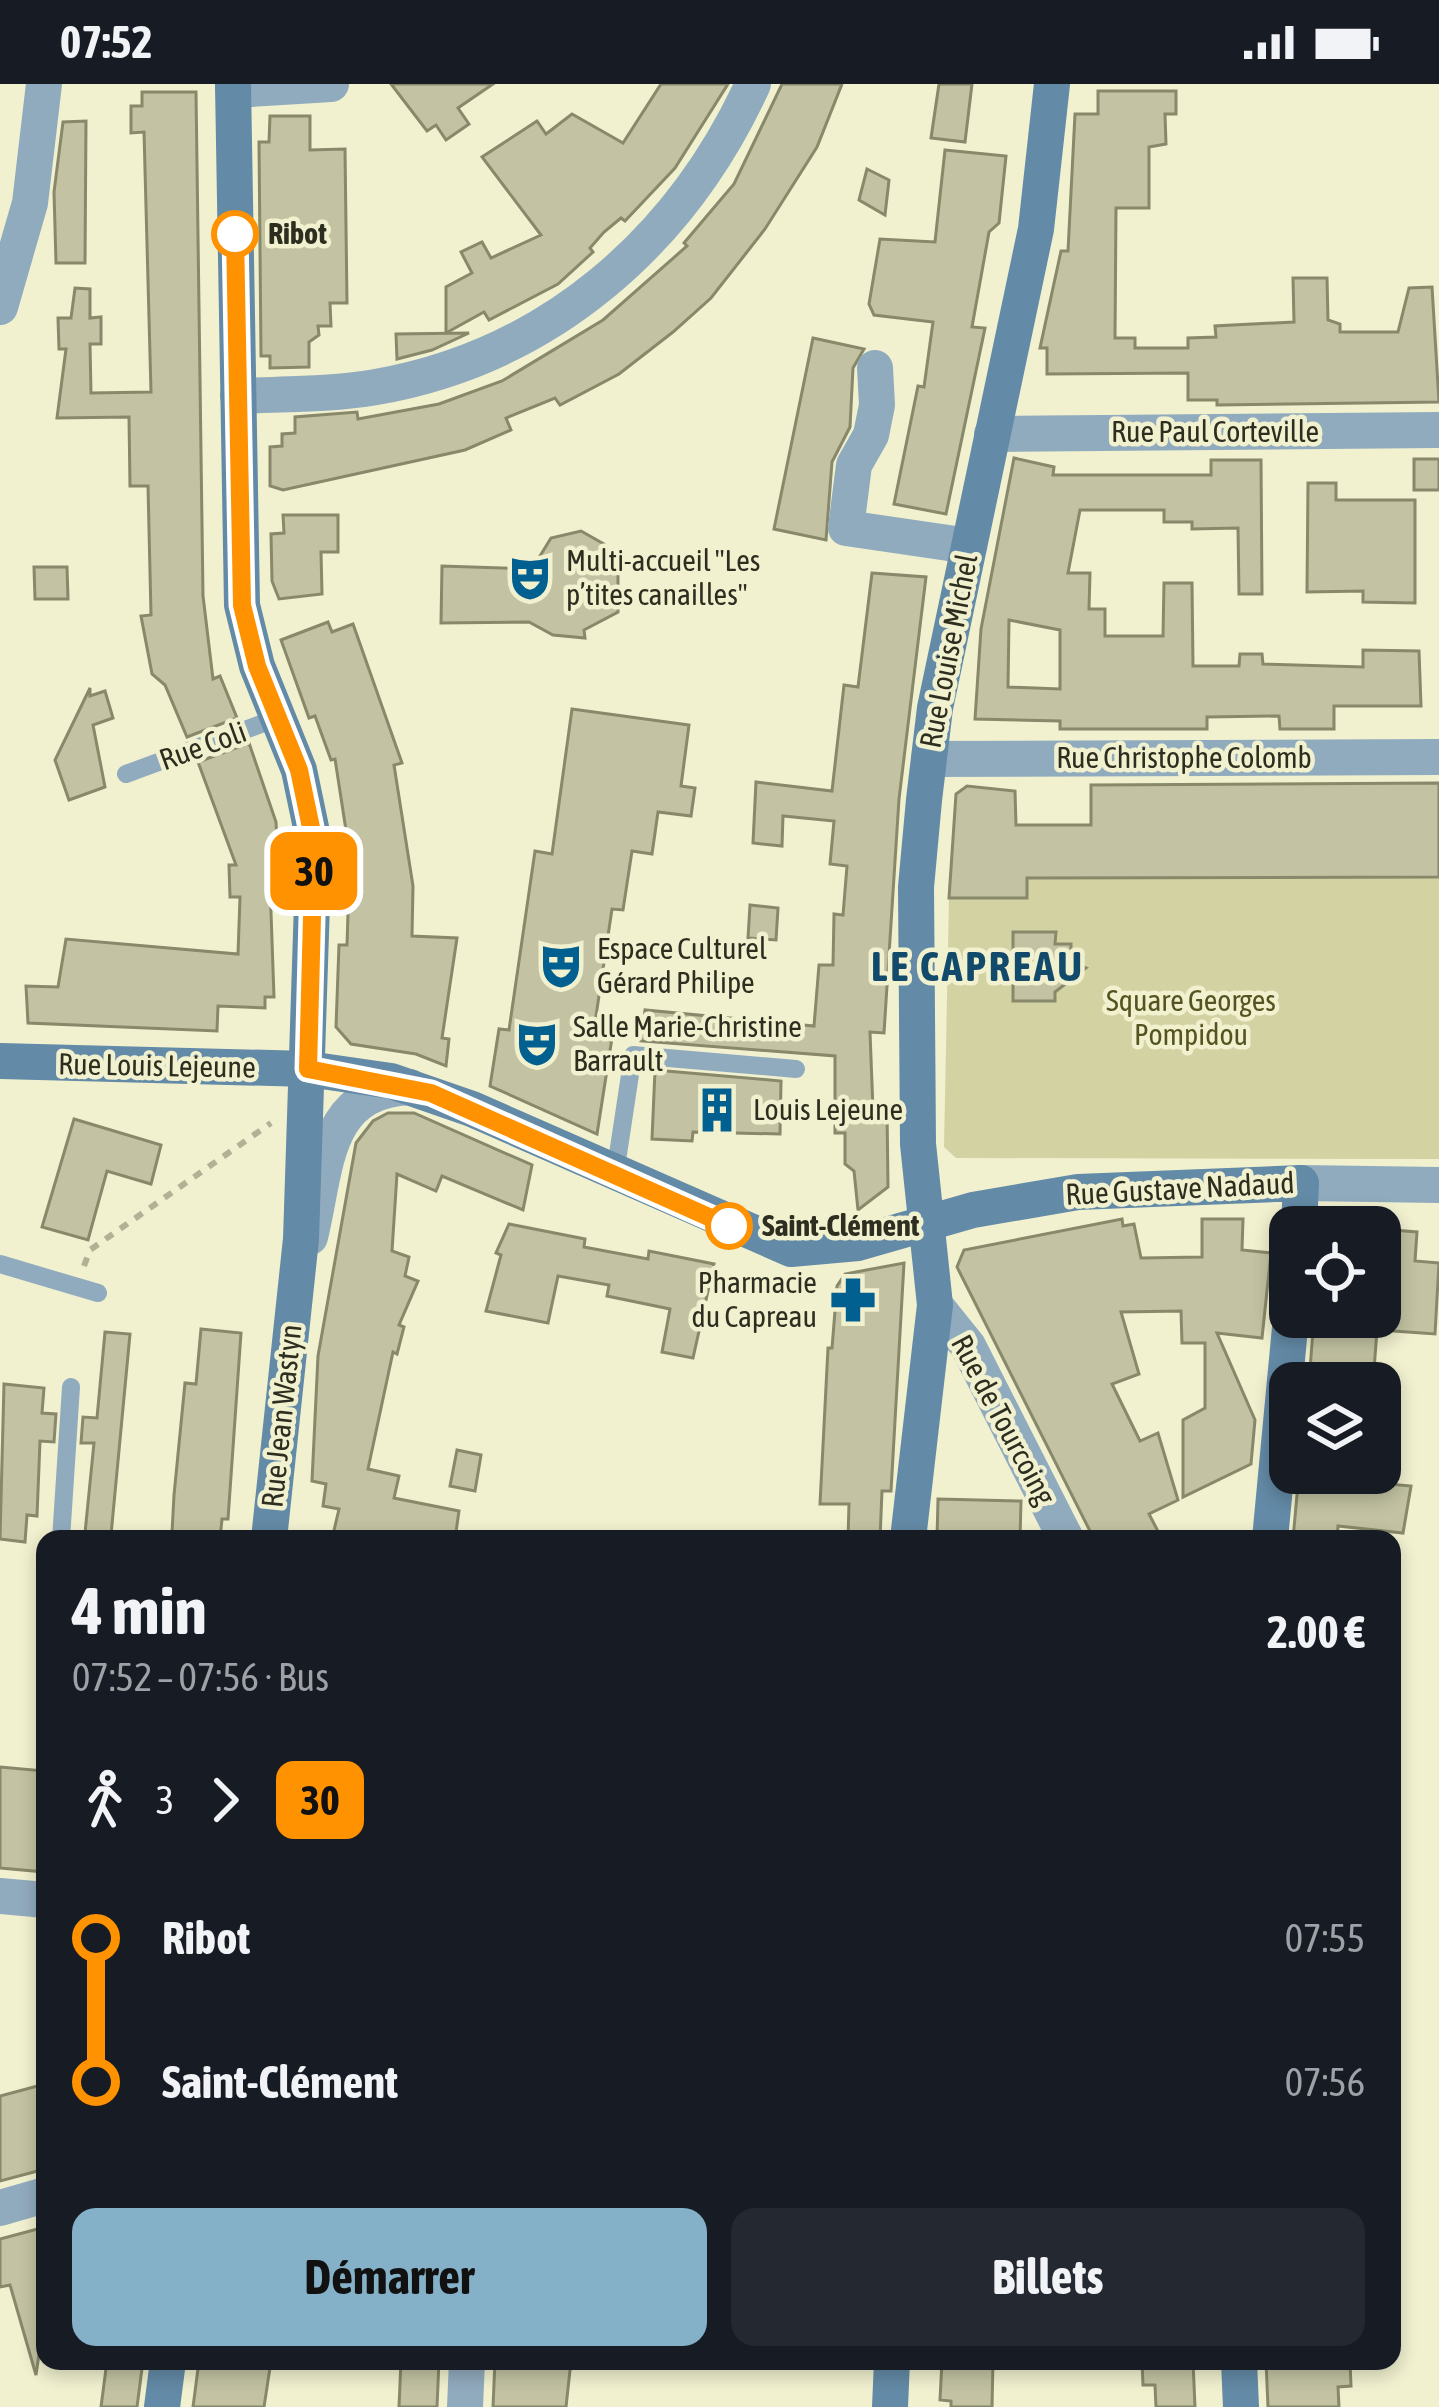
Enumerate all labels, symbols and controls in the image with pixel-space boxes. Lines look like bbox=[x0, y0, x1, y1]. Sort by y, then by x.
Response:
text: 07:52 bbox=[60, 16, 153, 68]
marker: Ribot bbox=[213, 212, 257, 256]
place label: Ribot bbox=[268, 216, 327, 250]
street label: Rue Paul Corteville bbox=[1111, 414, 1319, 448]
place label: Multi-accueil "Les p’tites canailles" bbox=[566, 543, 760, 611]
street label: Rue Louise Michel bbox=[913, 551, 983, 751]
theatre icon: Multi-accueil "Les p’tites canailles" bbox=[505, 553, 555, 603]
street label: Rue Coli bbox=[155, 714, 251, 776]
street label: Rue Christophe Colomb bbox=[1056, 740, 1312, 774]
line badge: 30 bbox=[260, 832, 368, 910]
text: 30 bbox=[294, 847, 334, 895]
place label: Espace Culturel Gérard Philipe bbox=[597, 931, 767, 999]
theatre icon: Espace Culturel Gérard Philipe bbox=[536, 941, 586, 991]
district label: LE CAPREAU bbox=[871, 942, 1085, 990]
park label: Square Georges Pompidou bbox=[1106, 983, 1276, 1051]
place label: Salle Marie-Christine Barrault bbox=[573, 1009, 802, 1077]
theatre icon: Salle Marie-Christine Barrault bbox=[512, 1019, 562, 1069]
street label: Rue Louis Lejeune bbox=[58, 1046, 256, 1084]
building icon: Louis Lejeune bbox=[692, 1085, 742, 1135]
place label: Louis Lejeune bbox=[753, 1092, 903, 1126]
street label: Rue Gustave Nadaud bbox=[1065, 1165, 1295, 1211]
marker: Saint-Clément bbox=[707, 1204, 751, 1248]
map controls bbox=[1269, 1206, 1401, 1494]
button: locate bbox=[1269, 1206, 1401, 1338]
place label: Saint-Clément bbox=[762, 1208, 920, 1242]
place label: Pharmacie du Capreau bbox=[692, 1265, 817, 1333]
pharmacy icon: Pharmacie du Capreau bbox=[828, 1275, 878, 1325]
street label: Rue Jean Wastyn bbox=[254, 1323, 308, 1509]
street label: Rue de Tourcoing bbox=[945, 1329, 1063, 1510]
button: layers bbox=[1269, 1362, 1401, 1494]
text: 4 min bbox=[72, 1572, 207, 1648]
text: 2.00 € bbox=[1267, 1606, 1365, 1658]
text: 07:52 – 07:56 · Bus bbox=[72, 1655, 329, 1699]
icon: walk bbox=[72, 1767, 138, 1833]
icon: forward bbox=[192, 1767, 258, 1833]
text: 30 bbox=[300, 1776, 340, 1824]
text: 3 bbox=[156, 1778, 174, 1822]
text: Ribot bbox=[162, 1912, 250, 1964]
text: 07:55 bbox=[1285, 1916, 1365, 1960]
text: Saint-Clément bbox=[162, 2056, 398, 2108]
text: 07:56 bbox=[1285, 2060, 1365, 2104]
button: Démarrer bbox=[72, 2208, 707, 2346]
button: Billets bbox=[731, 2208, 1365, 2346]

